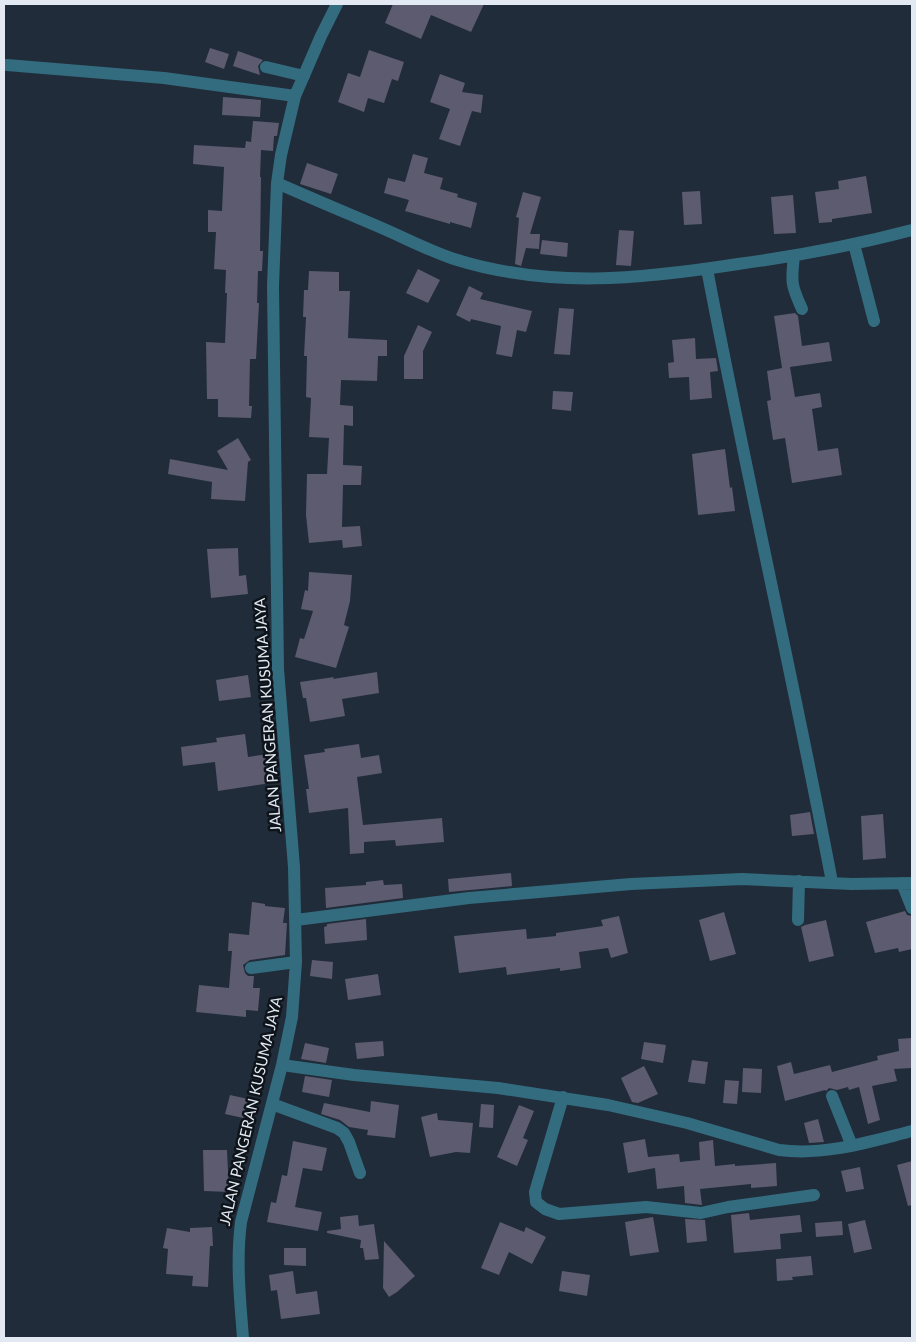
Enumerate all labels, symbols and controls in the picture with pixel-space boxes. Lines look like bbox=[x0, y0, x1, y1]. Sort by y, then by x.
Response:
street label: JALAN PANGERAN KUSUMA JAYA bbox=[250, 597, 284, 833]
street label: JALAN PANGERAN KUSUMA JAYA bbox=[215, 994, 285, 1227]

